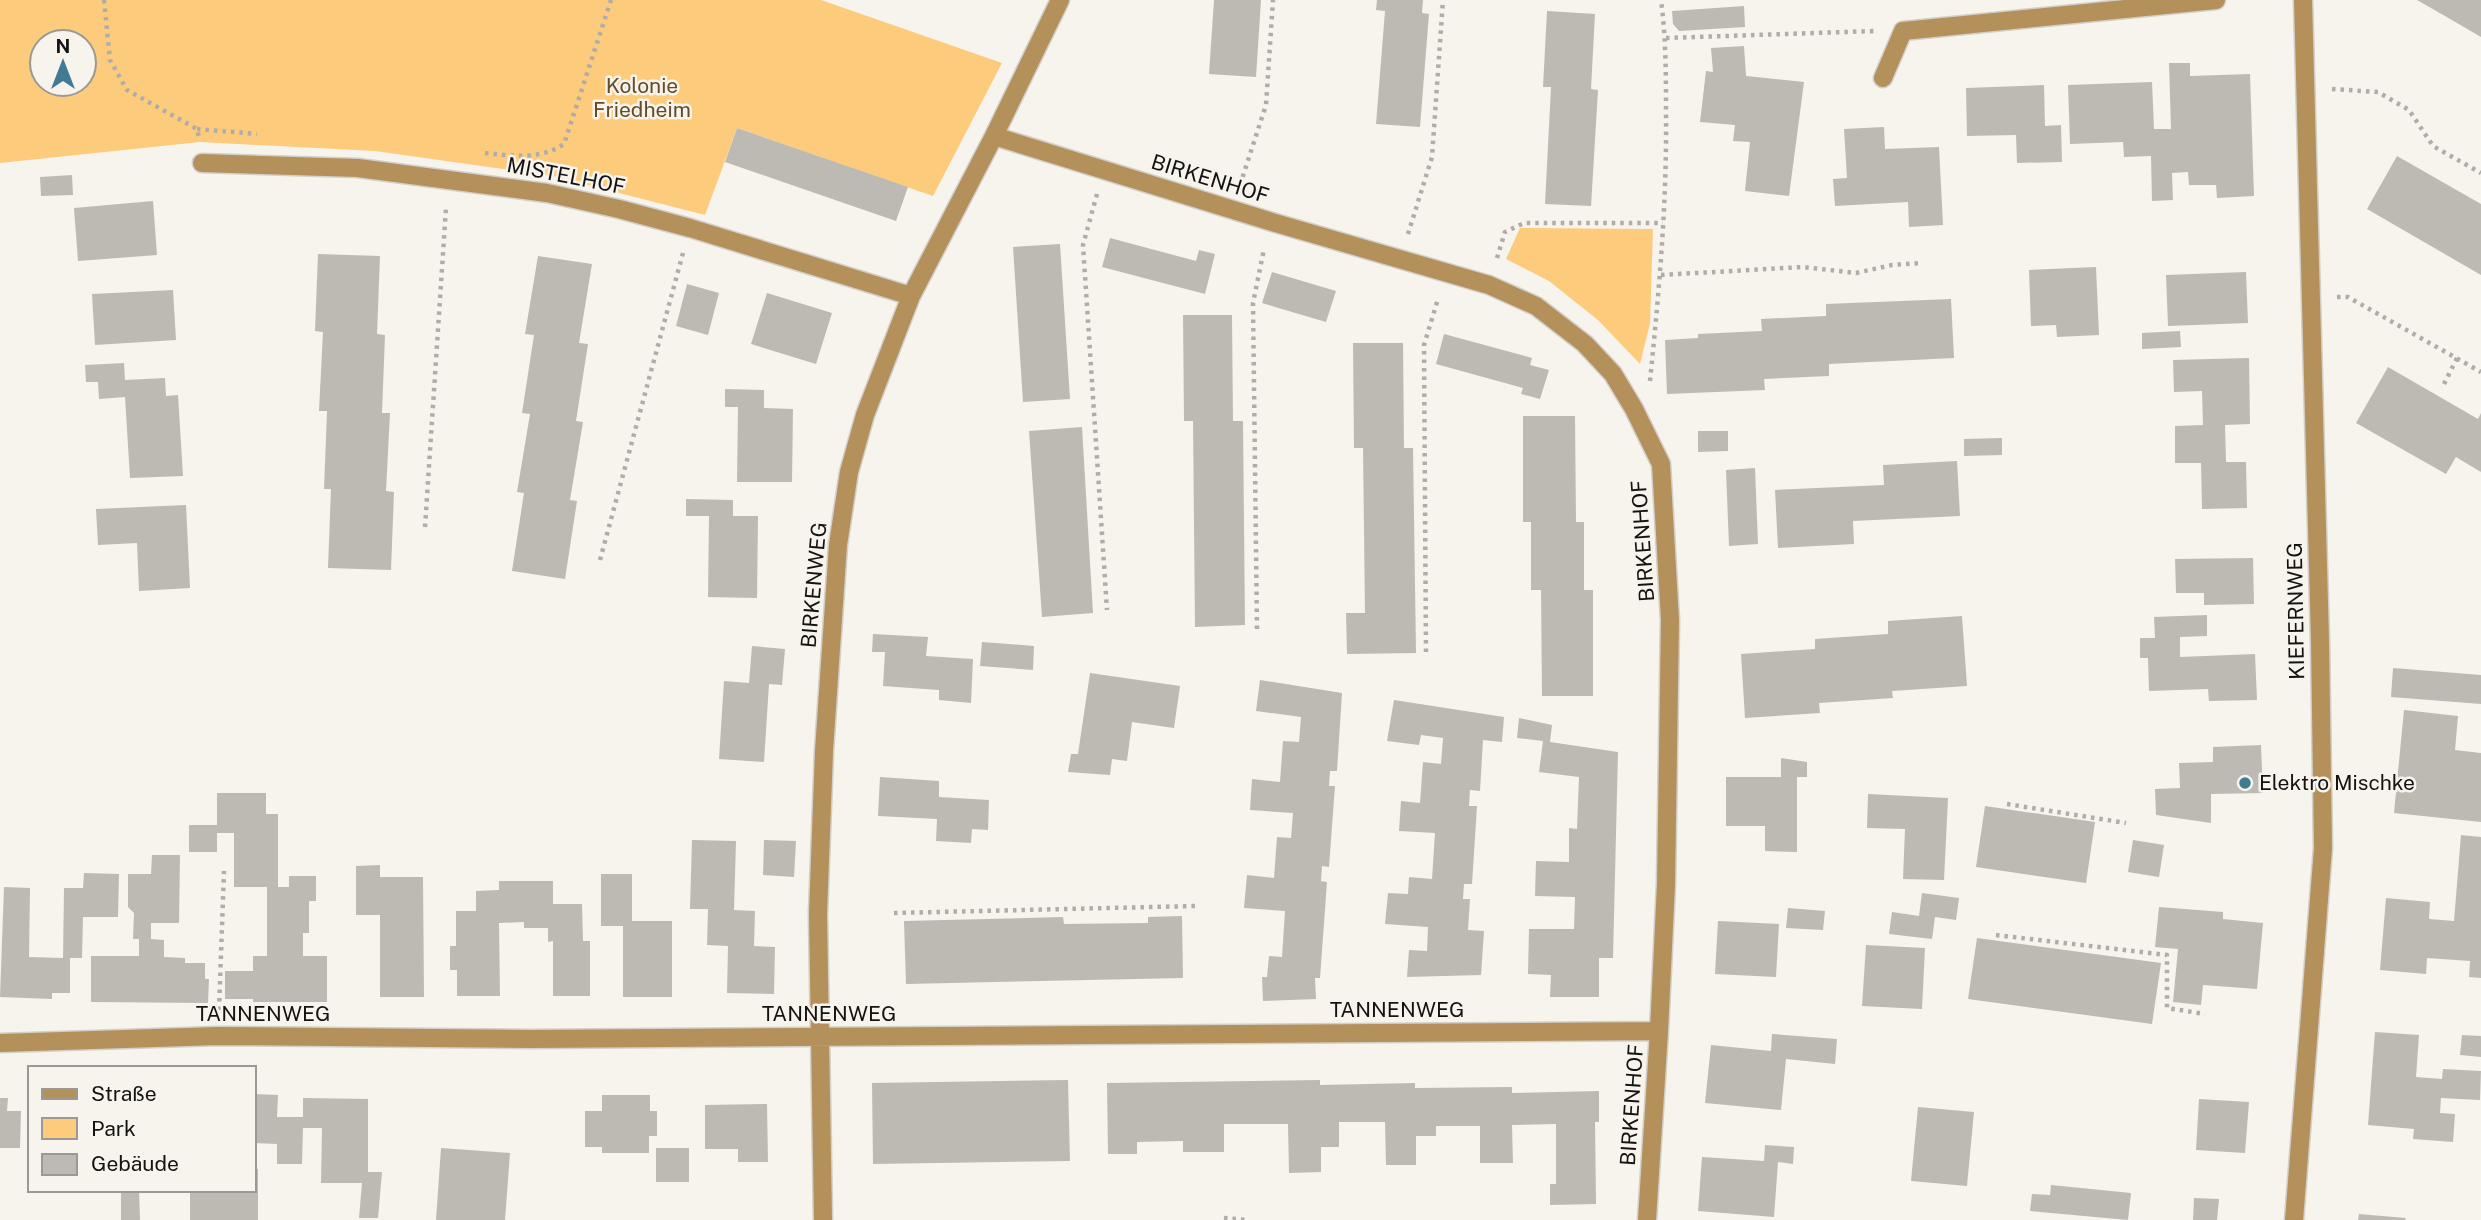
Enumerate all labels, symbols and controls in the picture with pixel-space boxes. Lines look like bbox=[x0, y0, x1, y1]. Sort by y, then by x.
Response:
north arrow bbox=[28, 28, 98, 98]
text: N bbox=[56, 35, 70, 57]
park label: Kolonie Friedheim bbox=[593, 73, 691, 122]
street label: BIRKENHOF bbox=[1148, 149, 1272, 208]
street label: MISTELHOF bbox=[505, 152, 627, 199]
street label: BIRKENHOF bbox=[1626, 479, 1659, 603]
street label: BIRKENWEG bbox=[796, 521, 831, 649]
street label: KIEFERNWEG bbox=[2282, 542, 2309, 680]
place label: Elektro Mischke bbox=[2259, 770, 2415, 795]
marker: Elektro Mischke bbox=[2237, 775, 2253, 791]
street label: TANNENWEG bbox=[1330, 997, 1464, 1022]
street label: TANNENWEG bbox=[196, 1001, 330, 1026]
street label: TANNENWEG bbox=[762, 1001, 896, 1026]
street label: BIRKENHOF bbox=[1615, 1043, 1648, 1167]
legend bbox=[28, 1066, 256, 1192]
text: Straße bbox=[91, 1081, 157, 1106]
text: Park bbox=[91, 1116, 136, 1141]
text: Gebäude bbox=[91, 1151, 179, 1176]

